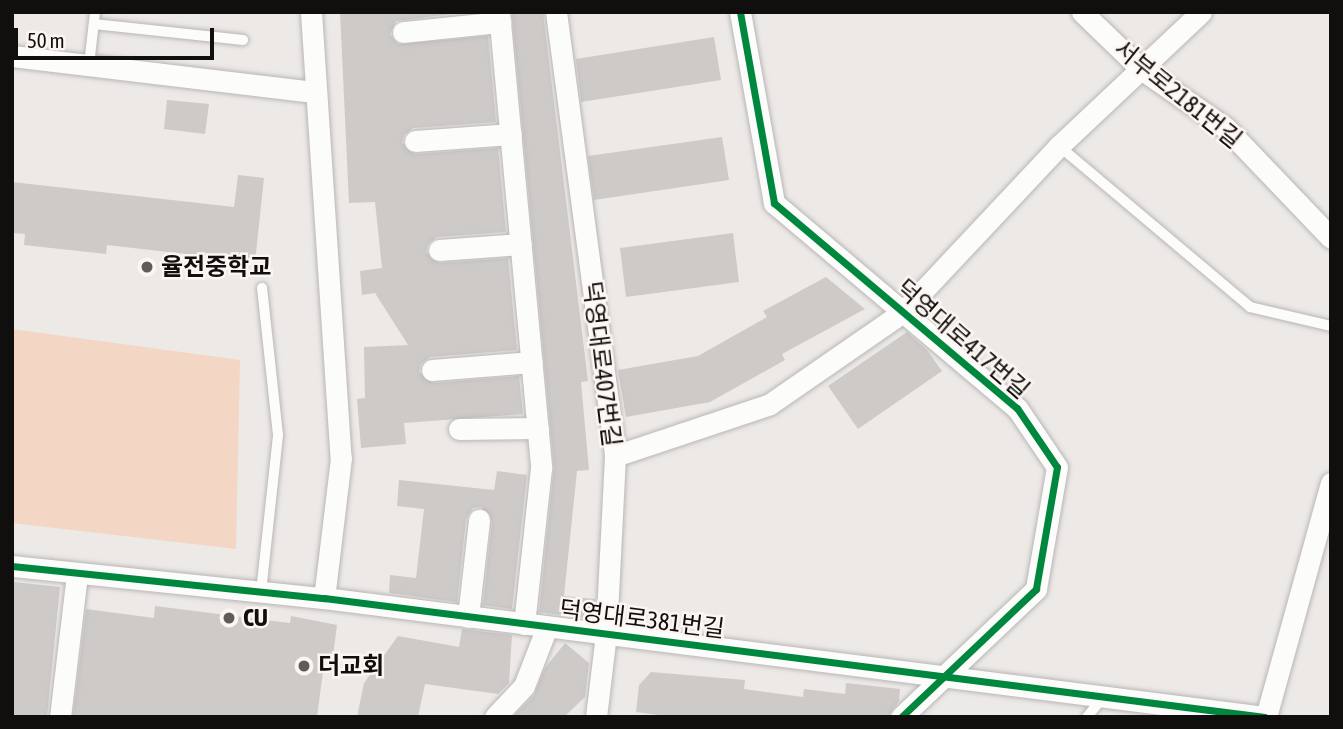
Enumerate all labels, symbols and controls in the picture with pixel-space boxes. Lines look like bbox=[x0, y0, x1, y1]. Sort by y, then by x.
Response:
scale bar bbox=[18, 14, 217, 58]
text: 50 m bbox=[27, 28, 65, 52]
street label: 서부로2181번길 bbox=[1109, 34, 1247, 154]
place label: 율전중학교 bbox=[161, 253, 271, 281]
marker: 율전중학교 bbox=[139, 259, 155, 275]
street label: 덕영대로417번길 bbox=[891, 274, 1035, 404]
street label: 덕영대로407번길 bbox=[578, 280, 626, 448]
street label: 덕영대로381번길 bbox=[558, 595, 726, 643]
place label: CU bbox=[243, 604, 268, 632]
marker: CU bbox=[221, 610, 237, 626]
place label: 더교회 bbox=[318, 652, 384, 680]
marker: 더교회 bbox=[296, 658, 312, 674]

